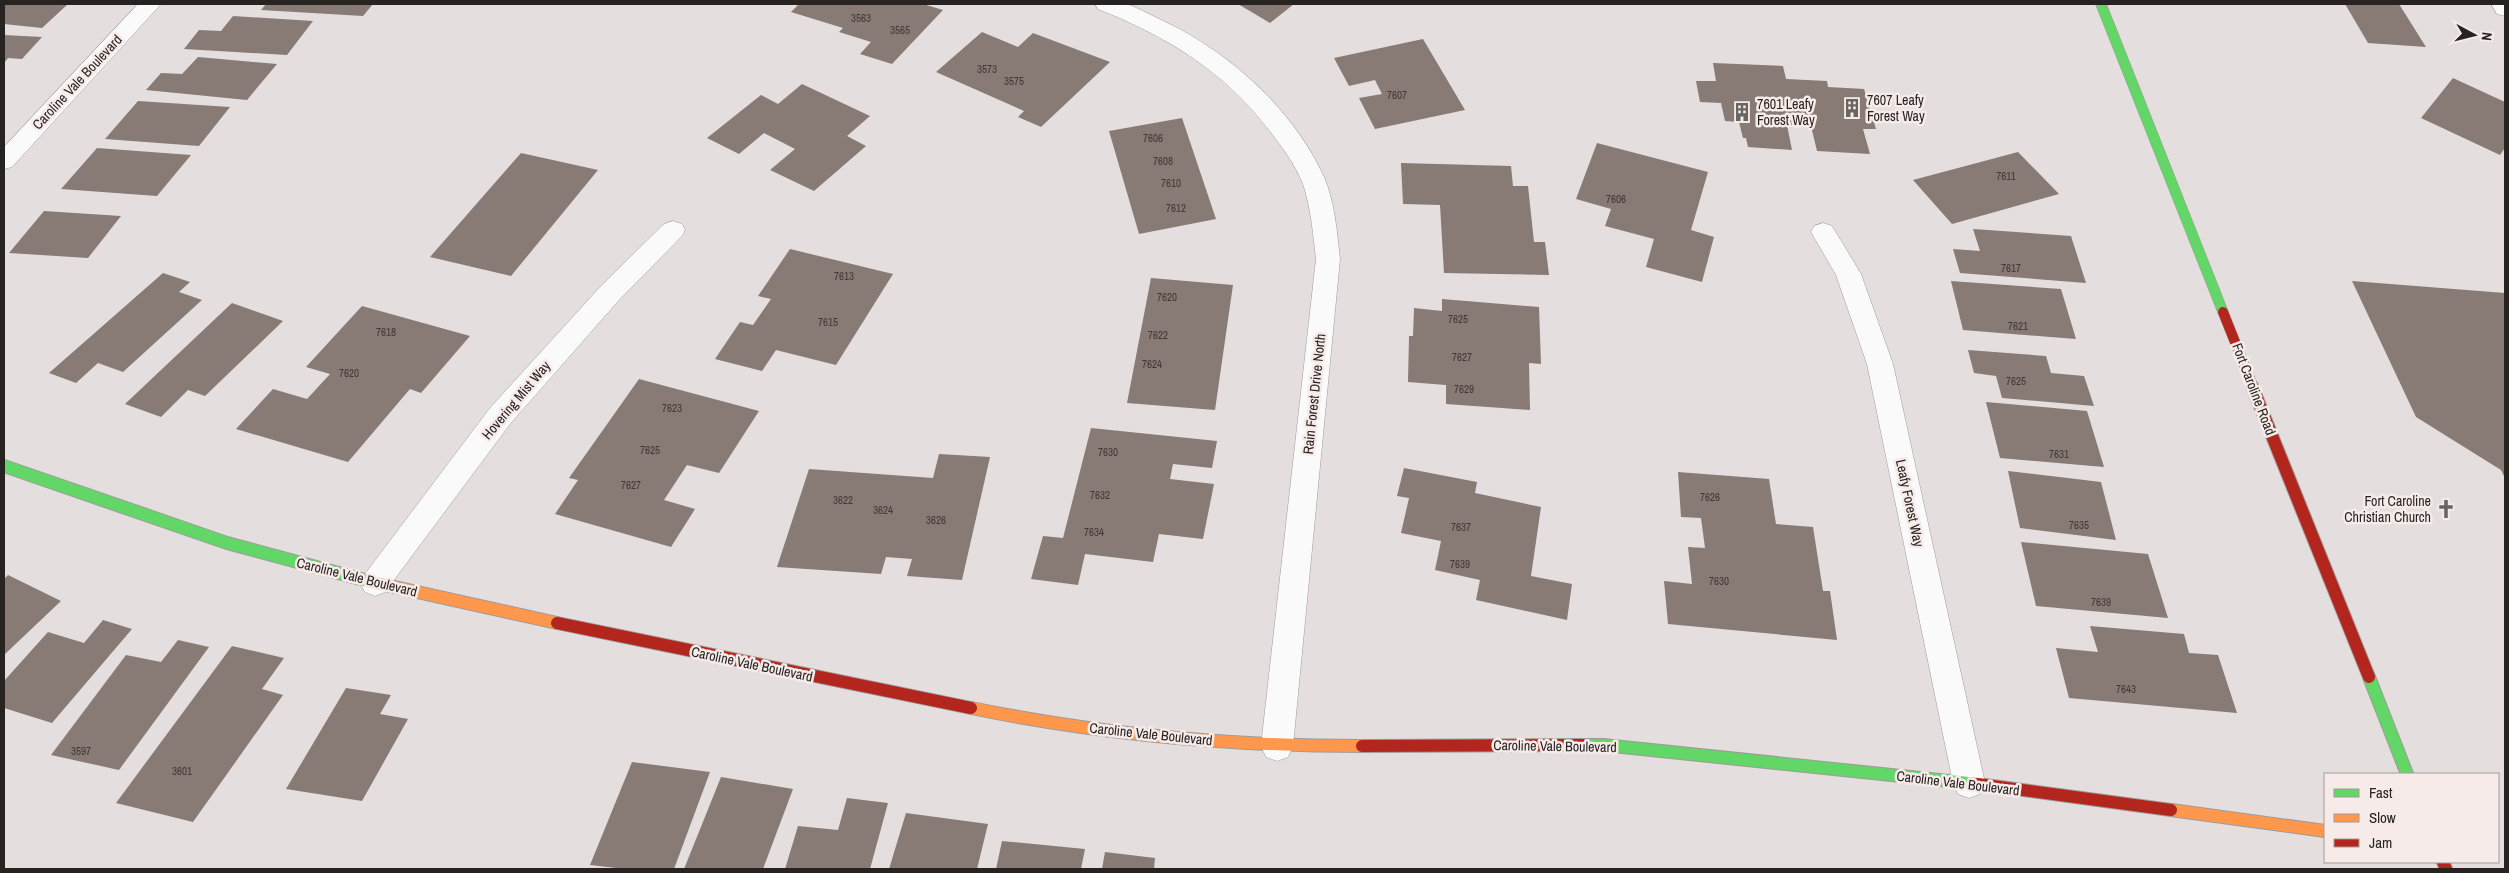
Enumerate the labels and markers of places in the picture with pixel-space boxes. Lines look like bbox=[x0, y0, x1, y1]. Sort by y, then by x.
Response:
place label: 7607 Leafy Forest Way bbox=[1867, 91, 1925, 125]
place label: 7601 Leafy Forest Way bbox=[1757, 95, 1815, 129]
building icon: 7607 Leafy Forest Way bbox=[1841, 97, 1863, 119]
building icon: 7601 Leafy Forest Way bbox=[1731, 101, 1753, 123]
place label: Fort Caroline Christian Church bbox=[2344, 492, 2431, 526]
church icon: Fort Caroline Christian Church bbox=[2435, 498, 2457, 520]

